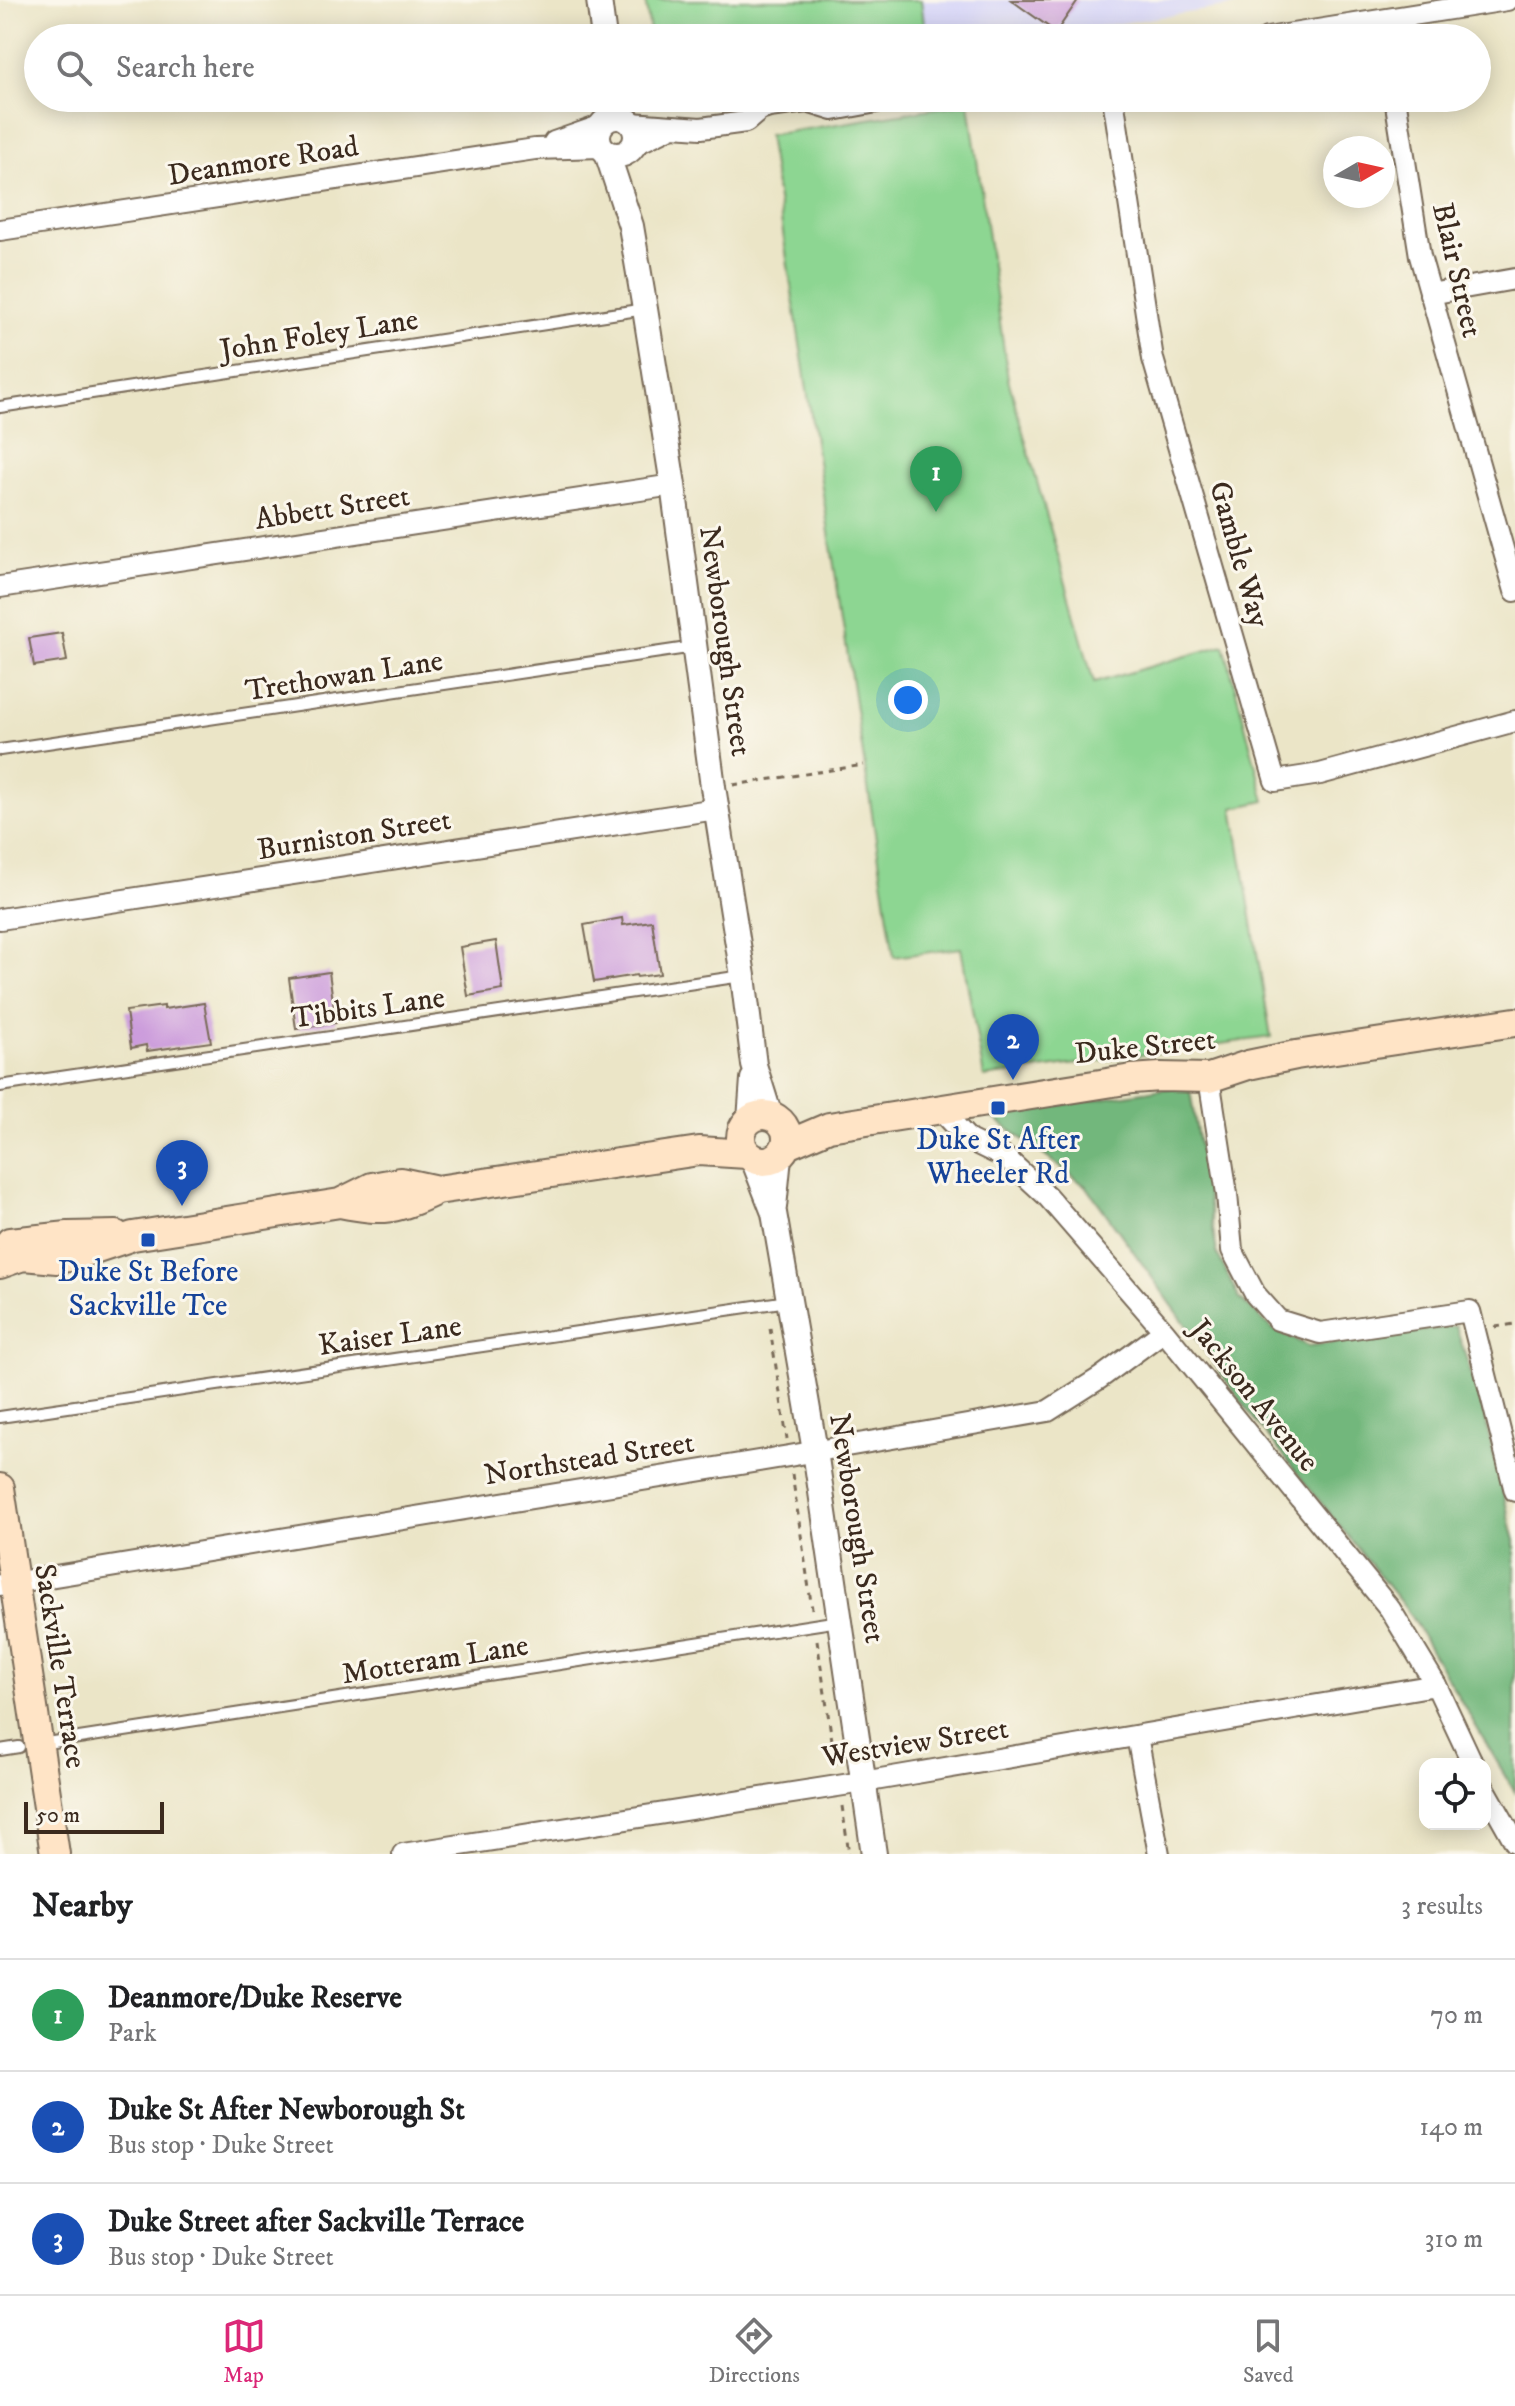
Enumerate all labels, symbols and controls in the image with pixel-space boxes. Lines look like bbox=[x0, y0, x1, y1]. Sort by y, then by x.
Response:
search box bbox=[24, 24, 1491, 112]
icon: search bbox=[52, 46, 96, 90]
text: Search here bbox=[116, 50, 255, 87]
street label: Deanmore Road bbox=[165, 128, 361, 195]
north arrow bbox=[1323, 136, 1395, 208]
street label: Blair Street bbox=[1423, 199, 1490, 341]
street label: John Foley Lane bbox=[215, 302, 421, 370]
pin: 1 bbox=[910, 446, 962, 512]
street label: Gamble Way bbox=[1200, 477, 1277, 633]
street label: Abbett Street bbox=[252, 478, 412, 539]
street label: Newborough Street bbox=[690, 524, 759, 759]
street label: Trethowan Lane bbox=[243, 643, 446, 710]
your location bbox=[888, 680, 928, 720]
street label: Burniston Street bbox=[255, 802, 454, 869]
street label: Tibbits Lane bbox=[289, 979, 447, 1038]
pin: 2 bbox=[987, 1014, 1039, 1080]
street label: Duke Street bbox=[1073, 1022, 1217, 1073]
marker: Duke St After Wheeler Rd bbox=[989, 1099, 1007, 1117]
place label: Duke St After Wheeler Rd bbox=[916, 1122, 1080, 1193]
pin: 3 bbox=[156, 1140, 208, 1206]
marker: Duke St Before Sackville Tce bbox=[139, 1231, 157, 1249]
place label: Duke St Before Sackville Tce bbox=[58, 1254, 238, 1325]
street label: Kaiser Lane bbox=[316, 1308, 464, 1365]
street label: Jackson Avenue bbox=[1179, 1310, 1326, 1480]
street label: Newborough Street bbox=[820, 1411, 893, 1646]
street label: Northstead Street bbox=[482, 1425, 697, 1494]
street label: Sackville Terrace bbox=[25, 1561, 94, 1771]
street label: Motteram Lane bbox=[339, 1627, 531, 1693]
street label: Westview Street bbox=[819, 1711, 1011, 1777]
map controls bbox=[1419, 1758, 1491, 1830]
button: locate bbox=[1419, 1758, 1491, 1830]
scale bar bbox=[24, 1798, 164, 1834]
text: 50 m bbox=[36, 1802, 80, 1829]
text: Nearby bbox=[32, 1885, 133, 1927]
text: 3 results bbox=[1401, 1890, 1483, 1923]
text: Deanmore/Duke Reserve bbox=[108, 1980, 402, 2017]
text: 1 bbox=[53, 1999, 63, 2032]
text: 70 m bbox=[1430, 1999, 1483, 2032]
text: Park bbox=[108, 2017, 157, 2050]
text: Duke St After Newborough St bbox=[108, 2092, 465, 2129]
text: 2 bbox=[52, 2111, 64, 2144]
text: 140 m bbox=[1419, 2111, 1483, 2144]
text: Bus stop · Duke Street bbox=[108, 2129, 334, 2162]
text: Duke Street after Sackville Terrace bbox=[108, 2204, 524, 2241]
text: 3 bbox=[53, 2223, 63, 2256]
text: 310 m bbox=[1425, 2223, 1483, 2256]
text: Bus stop · Duke Street bbox=[108, 2241, 334, 2274]
tab: Map bbox=[222, 2314, 266, 2389]
tab: Directions bbox=[709, 2314, 800, 2389]
tab: Saved bbox=[1243, 2314, 1293, 2389]

